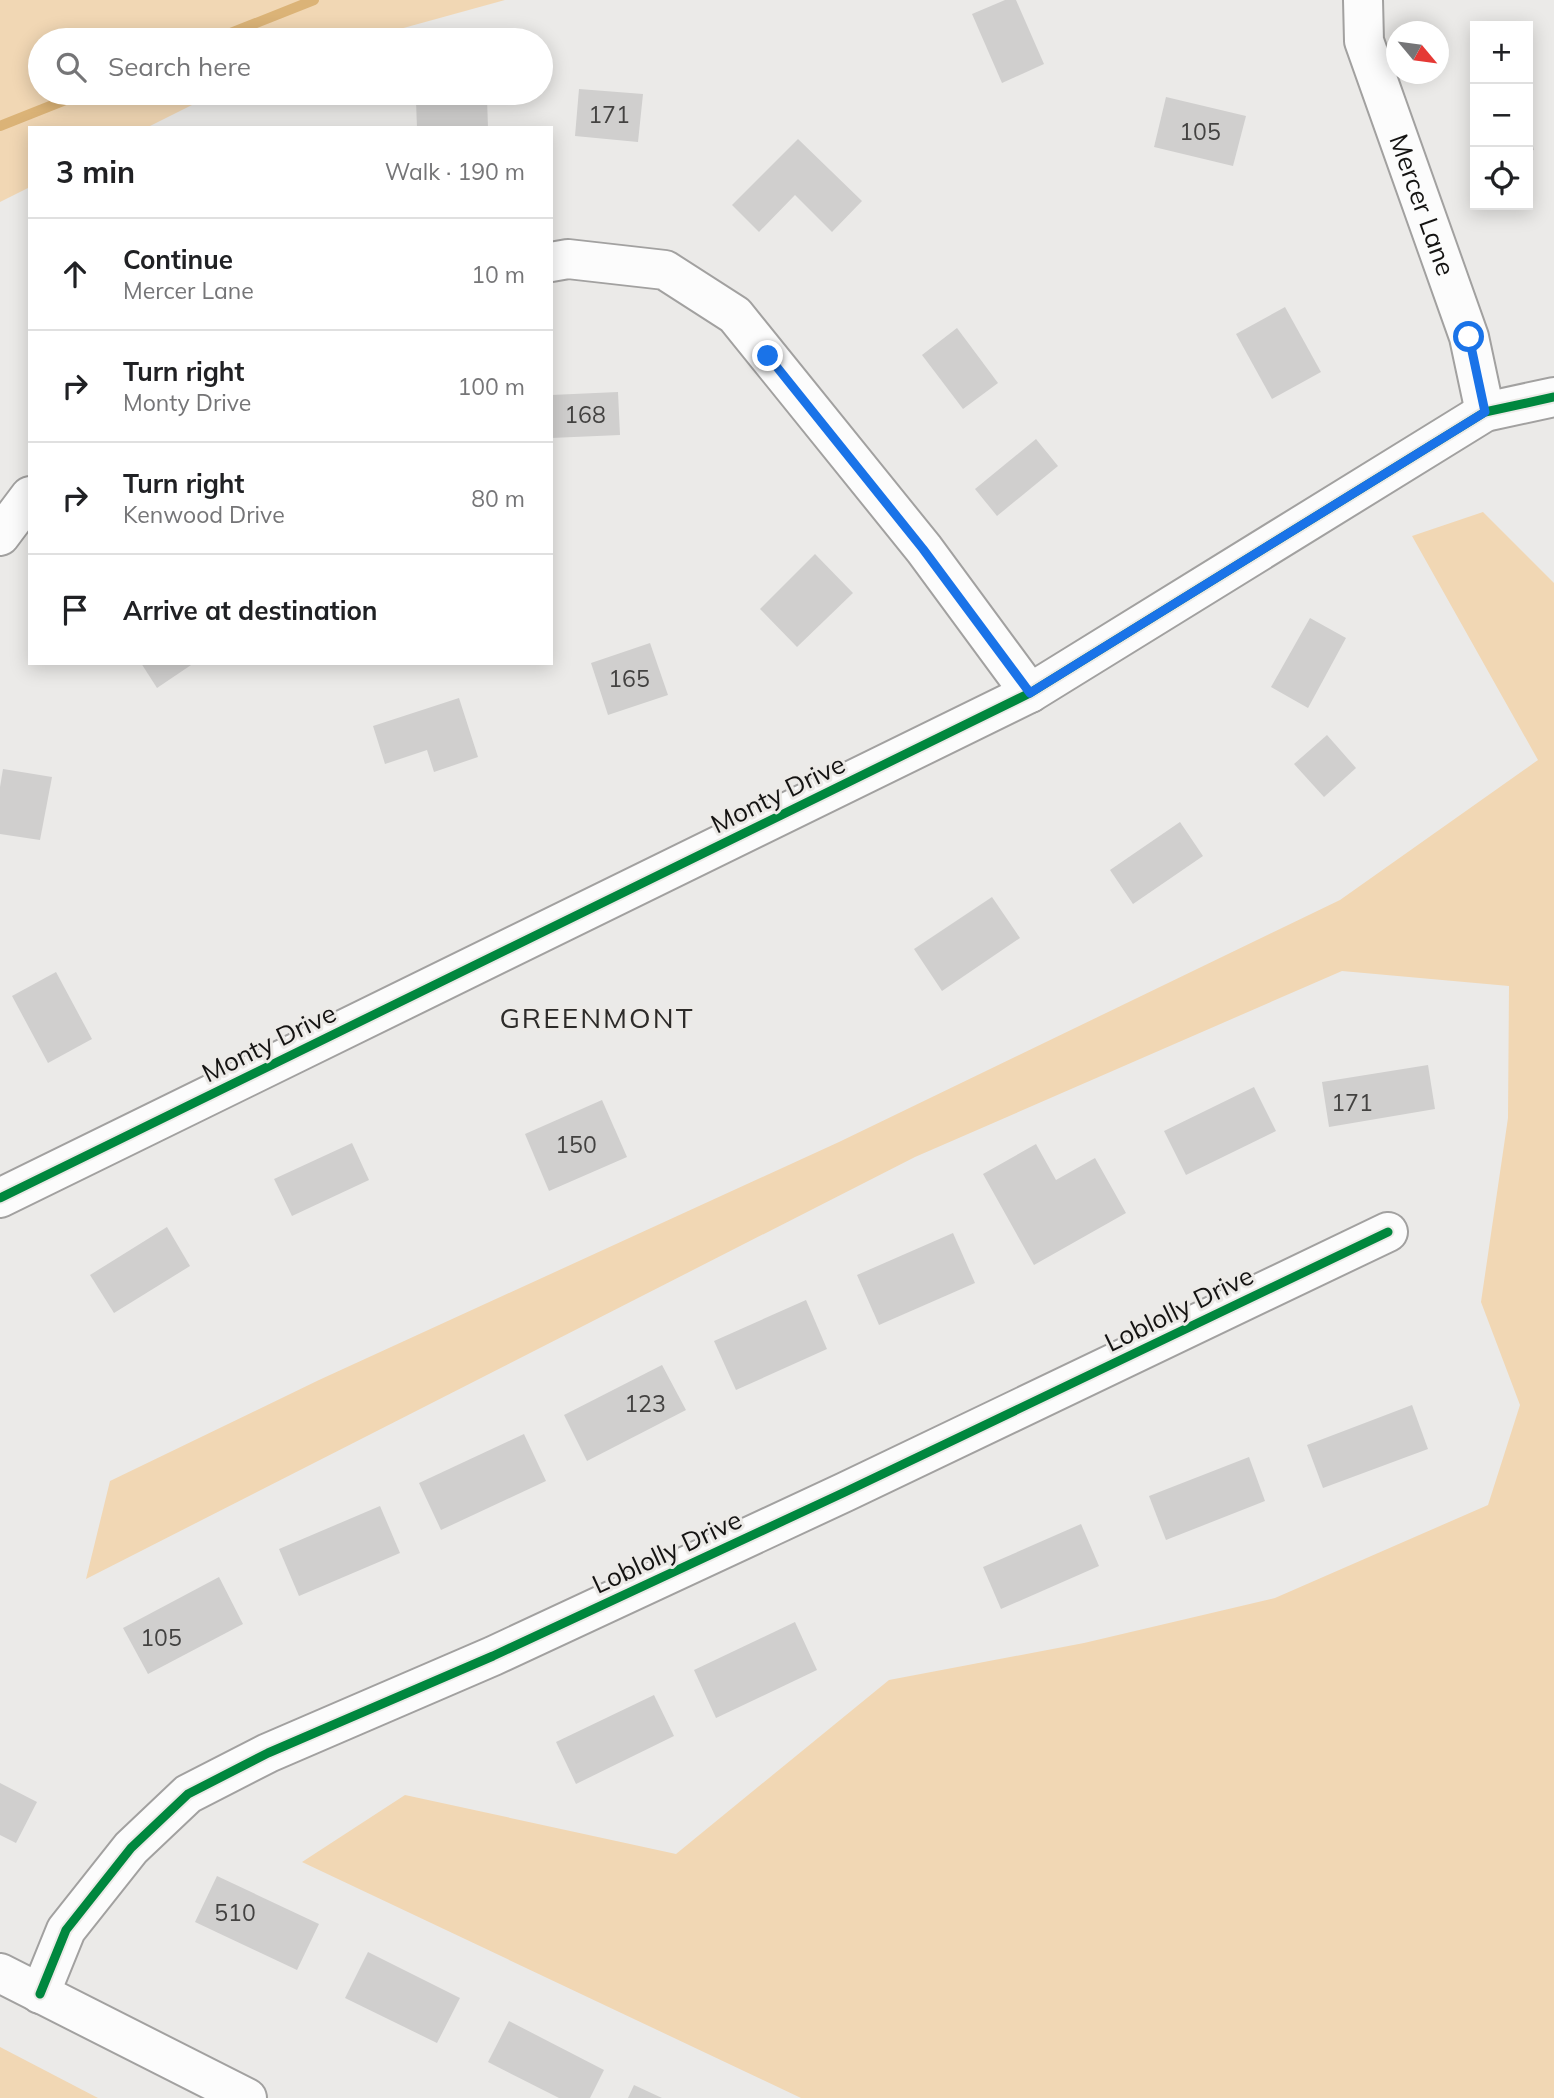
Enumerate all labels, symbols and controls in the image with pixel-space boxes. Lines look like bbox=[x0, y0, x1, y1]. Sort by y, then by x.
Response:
north arrow bbox=[1386, 21, 1449, 84]
map controls bbox=[1470, 21, 1533, 210]
button: + bbox=[1470, 21, 1533, 84]
search box bbox=[28, 28, 553, 105]
icon: search bbox=[52, 48, 90, 86]
text: Search here bbox=[108, 50, 251, 83]
button: − bbox=[1470, 84, 1533, 147]
house number: 171 bbox=[588, 100, 630, 129]
house number: 105 bbox=[1179, 117, 1221, 146]
street label: Mercer Lane bbox=[1382, 130, 1463, 280]
button: locate bbox=[1470, 147, 1533, 210]
text: 3 min bbox=[56, 153, 135, 191]
text: Walk · 190 m bbox=[385, 157, 525, 186]
text: Continue bbox=[123, 243, 233, 276]
icon: ahead bbox=[56, 255, 94, 293]
text: 10 m bbox=[471, 260, 525, 289]
text: Mercer Lane bbox=[123, 276, 254, 305]
route start bbox=[1453, 321, 1484, 352]
route end bbox=[752, 340, 783, 371]
text: Turn right bbox=[123, 355, 244, 388]
icon: right bbox=[56, 367, 94, 405]
text: 100 m bbox=[457, 372, 525, 401]
text: Monty Drive bbox=[123, 388, 251, 417]
house number: 168 bbox=[564, 400, 606, 429]
text: Turn right bbox=[123, 467, 244, 500]
icon: right bbox=[56, 479, 94, 517]
text: 80 m bbox=[471, 484, 525, 513]
text: Kenwood Drive bbox=[123, 500, 285, 529]
icon: arrive bbox=[56, 591, 94, 629]
text: Arrive at destination bbox=[123, 594, 378, 627]
house number: 165 bbox=[608, 664, 650, 693]
street label: Monty Drive bbox=[705, 747, 850, 840]
street label: Monty Drive bbox=[196, 996, 341, 1089]
district label: GREENMONT bbox=[499, 1000, 695, 1035]
house number: 171 bbox=[1331, 1088, 1373, 1117]
house number: 150 bbox=[555, 1130, 597, 1159]
street label: Loblolly Drive bbox=[1099, 1258, 1259, 1359]
house number: 123 bbox=[624, 1389, 666, 1418]
street label: Loblolly Drive bbox=[587, 1503, 747, 1601]
house number: 105 bbox=[140, 1623, 182, 1652]
house number: 510 bbox=[214, 1898, 256, 1927]

